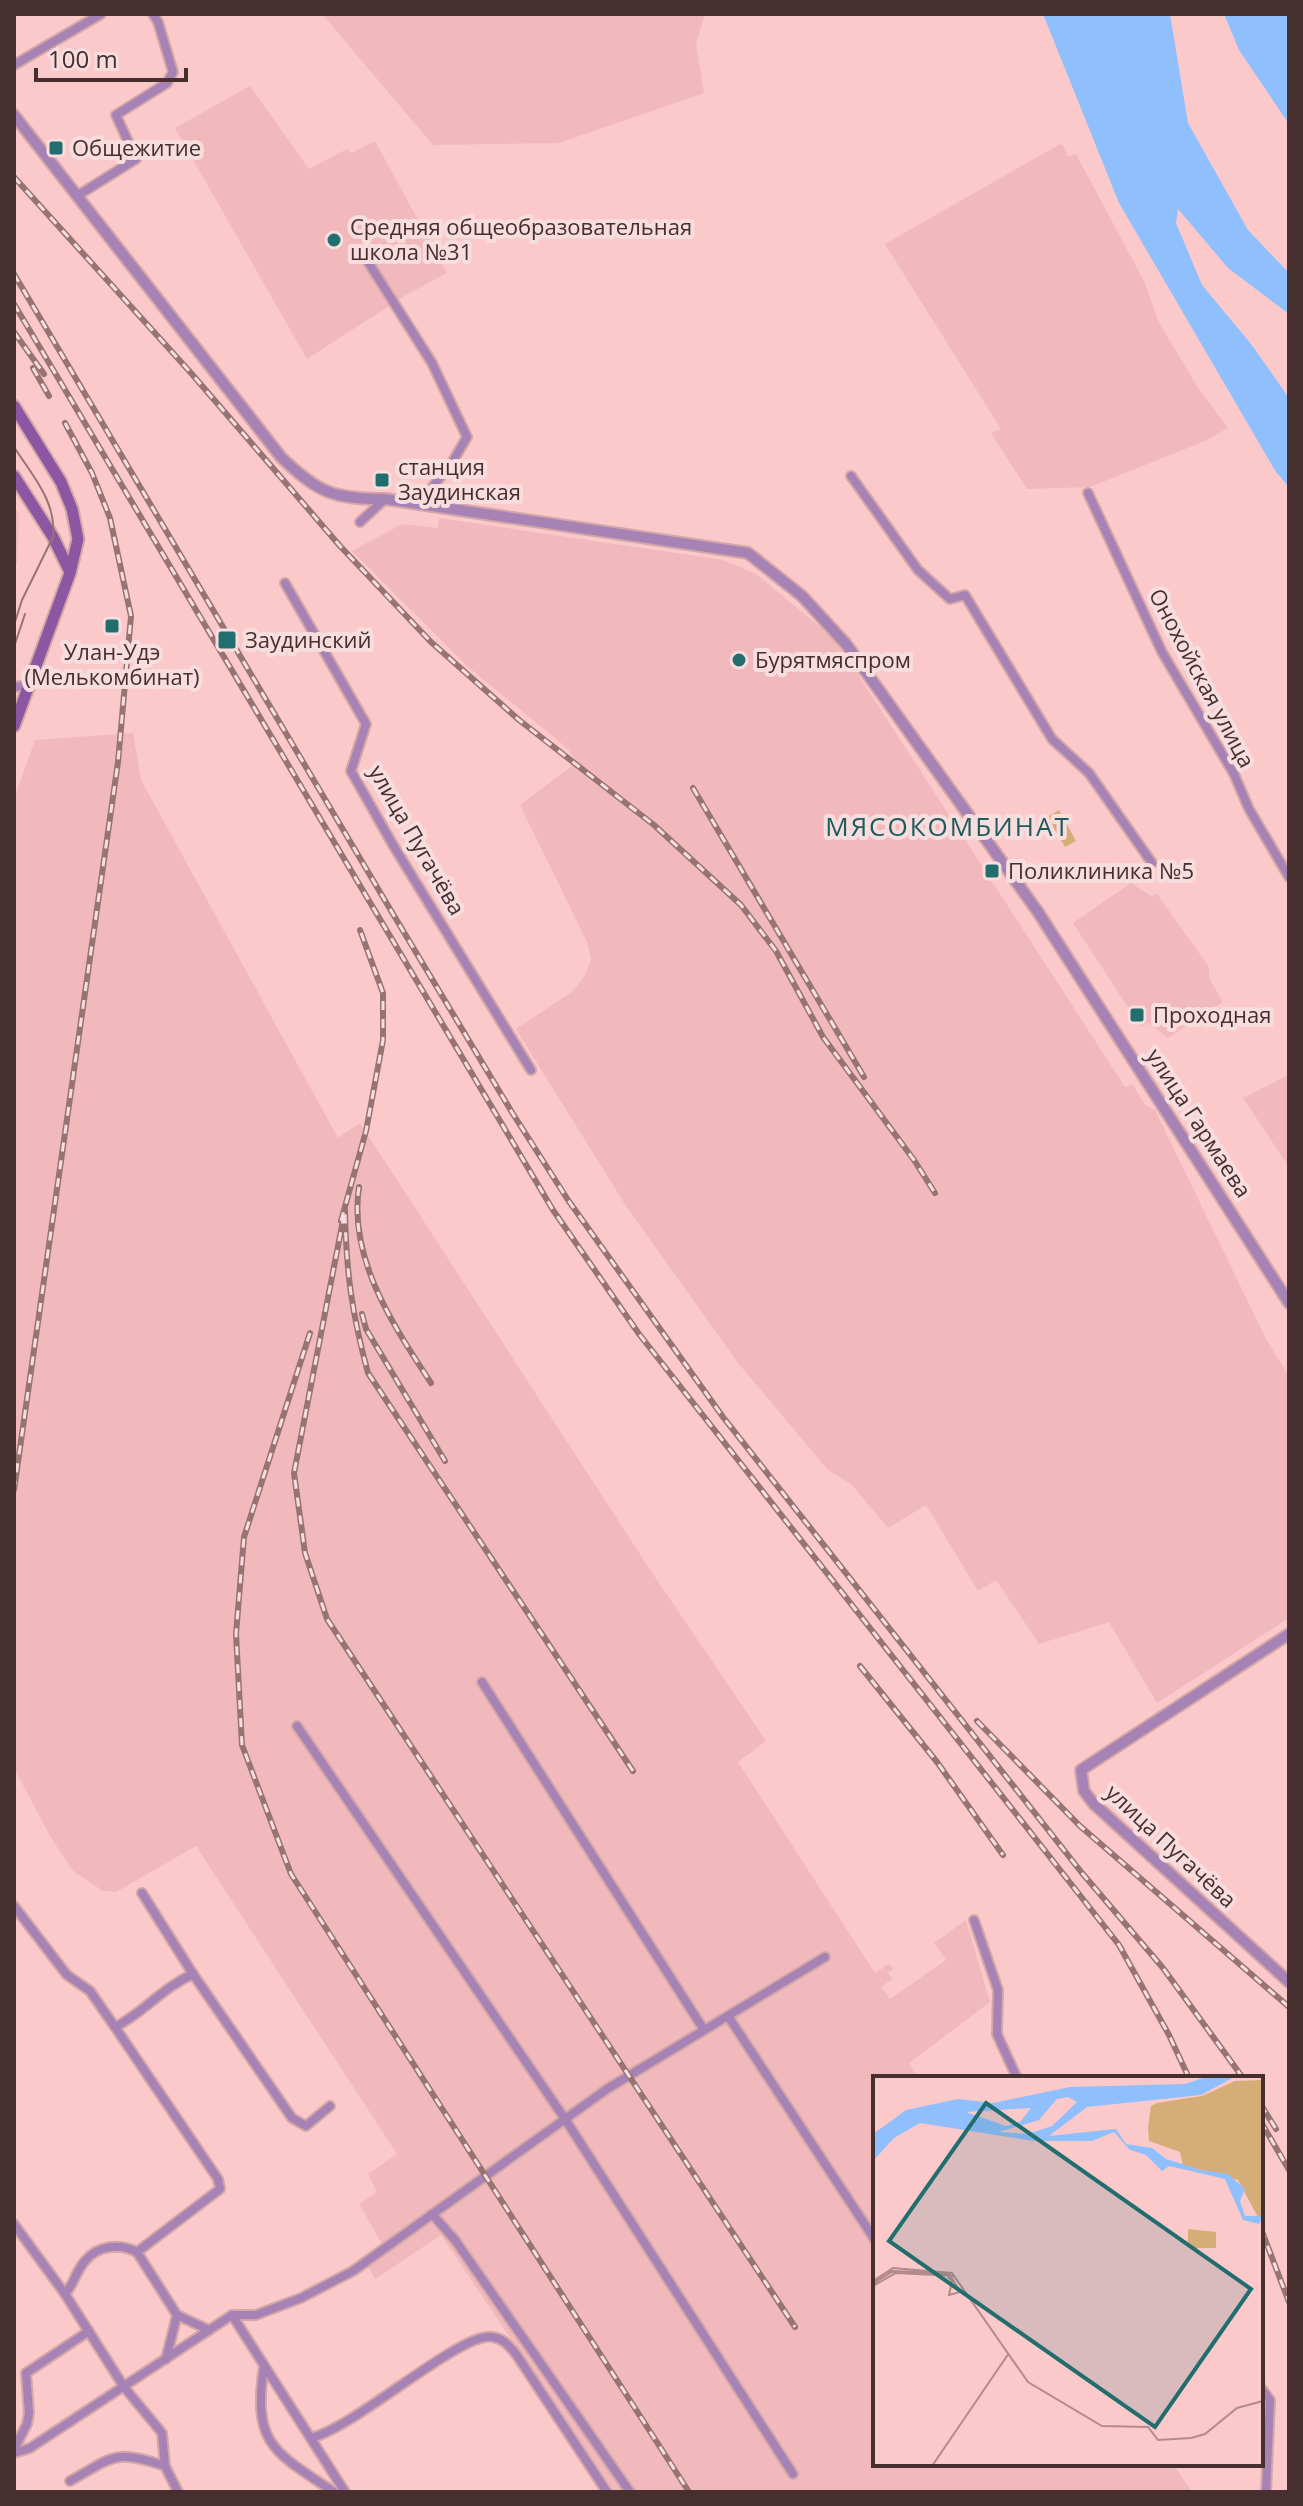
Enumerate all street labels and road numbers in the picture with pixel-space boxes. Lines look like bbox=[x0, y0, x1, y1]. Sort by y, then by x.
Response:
street label: Онохойская улица bbox=[1143, 583, 1263, 772]
street label: улица Пугачёва bbox=[363, 759, 473, 920]
street label: улица Гармаева bbox=[1140, 1042, 1259, 1203]
street label: улица Пугачёва bbox=[1100, 1777, 1244, 1914]

